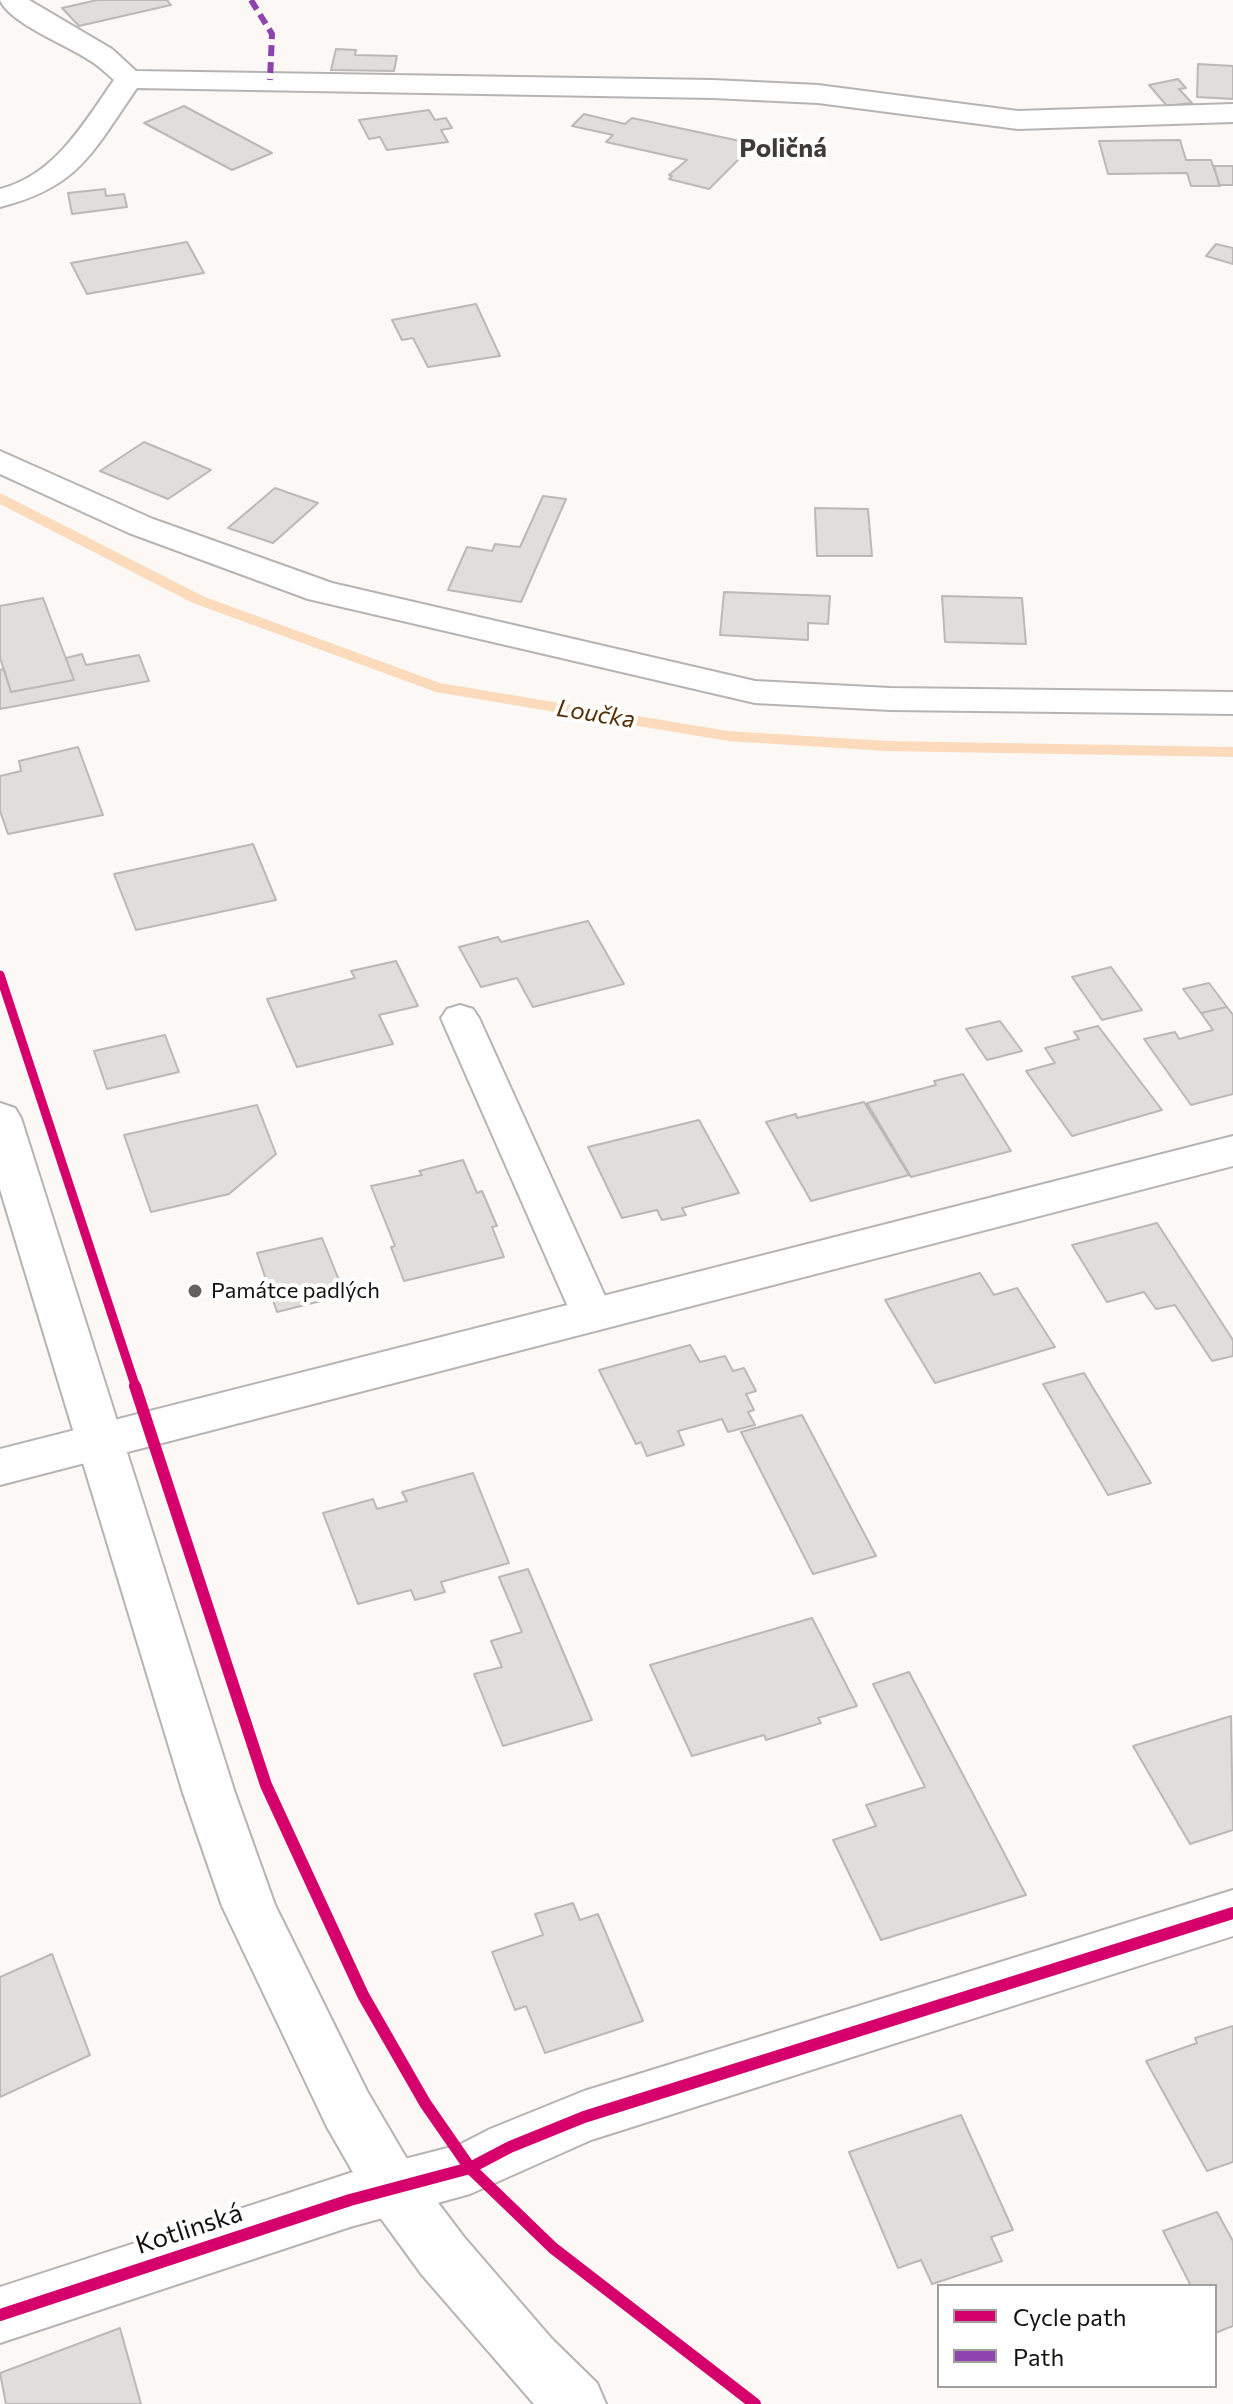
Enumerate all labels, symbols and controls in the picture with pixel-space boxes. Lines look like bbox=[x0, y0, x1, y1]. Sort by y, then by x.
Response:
district label: Poličná bbox=[739, 132, 827, 164]
water label: Loučka bbox=[555, 694, 637, 734]
place label: Památce padlých bbox=[211, 1278, 380, 1304]
marker: Památce padlých bbox=[186, 1282, 204, 1300]
street label: Kotlinská bbox=[132, 2197, 246, 2261]
legend bbox=[937, 2284, 1217, 2388]
text: Cycle path bbox=[1013, 2302, 1127, 2331]
text: Path bbox=[1013, 2342, 1064, 2371]

